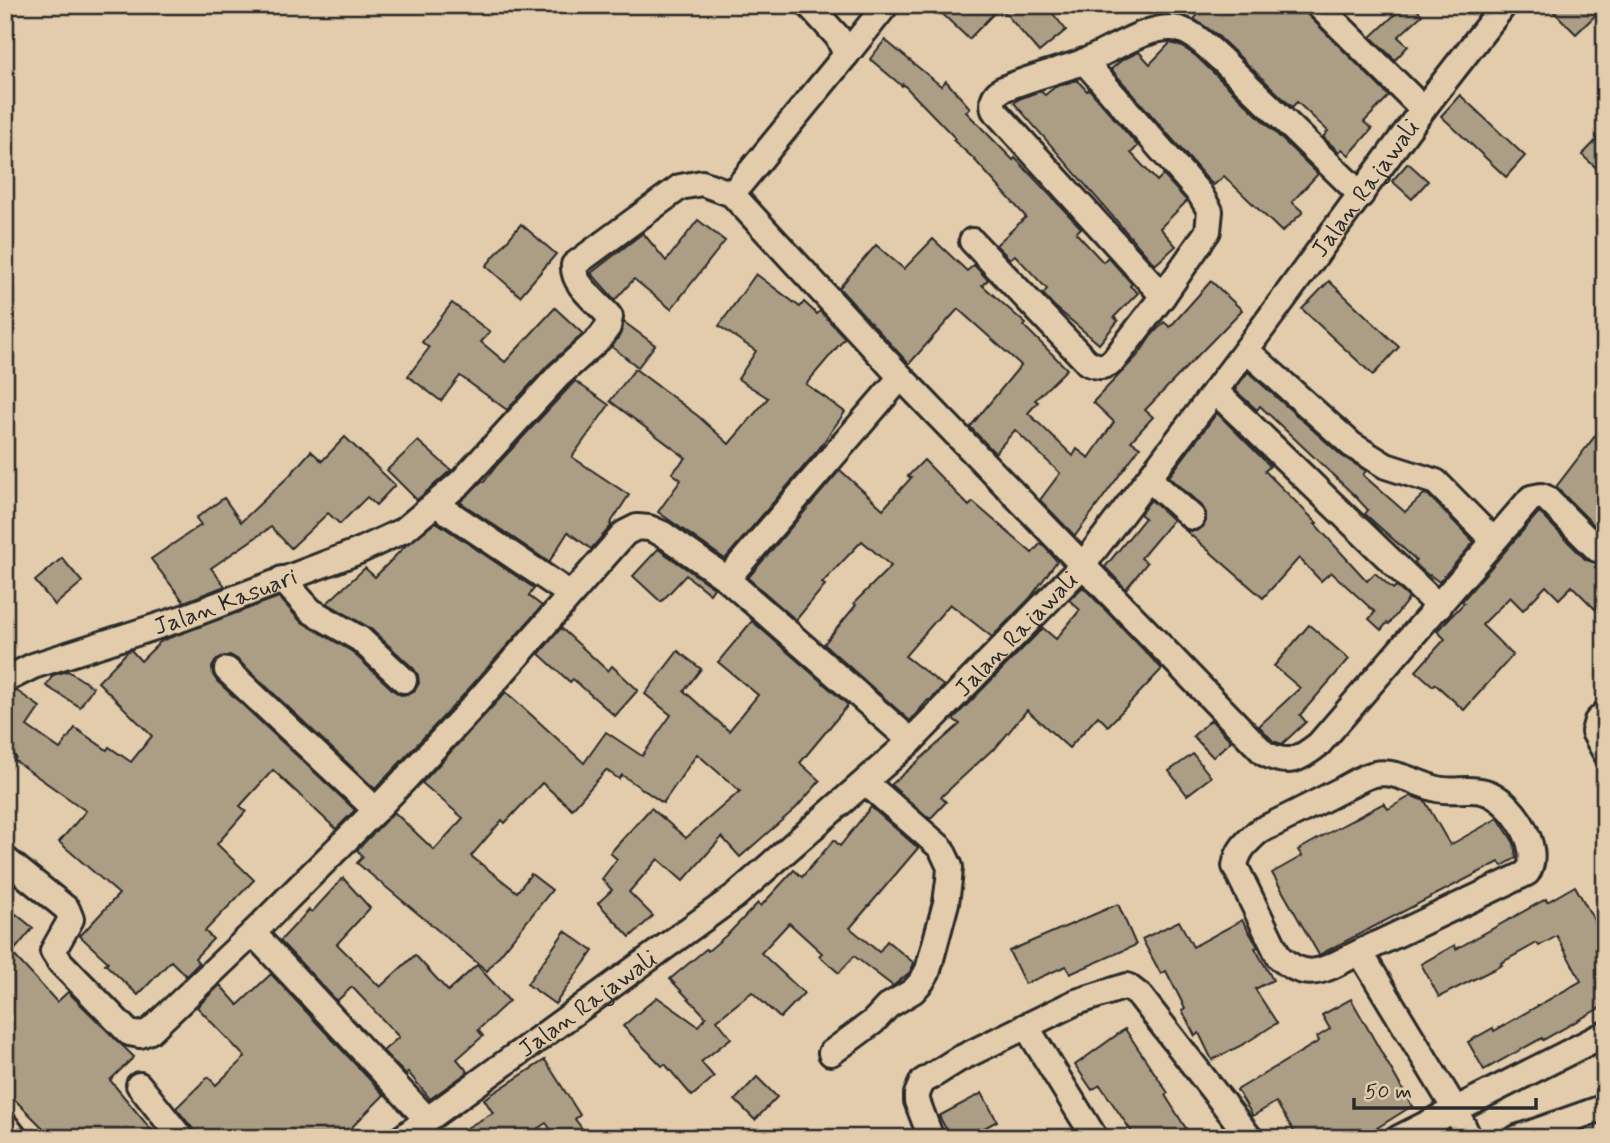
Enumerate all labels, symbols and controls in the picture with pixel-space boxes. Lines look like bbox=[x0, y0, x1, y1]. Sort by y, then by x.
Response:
street label: Jalan Rajawali bbox=[1305, 114, 1427, 264]
street label: Jalan Kasuari bbox=[150, 562, 302, 643]
street label: Jalan Rajawali bbox=[948, 565, 1085, 704]
street label: Jalan Rajawali bbox=[513, 944, 664, 1065]
scale bar bbox=[1354, 1066, 1536, 1110]
text: 50 m bbox=[1365, 1078, 1412, 1106]

